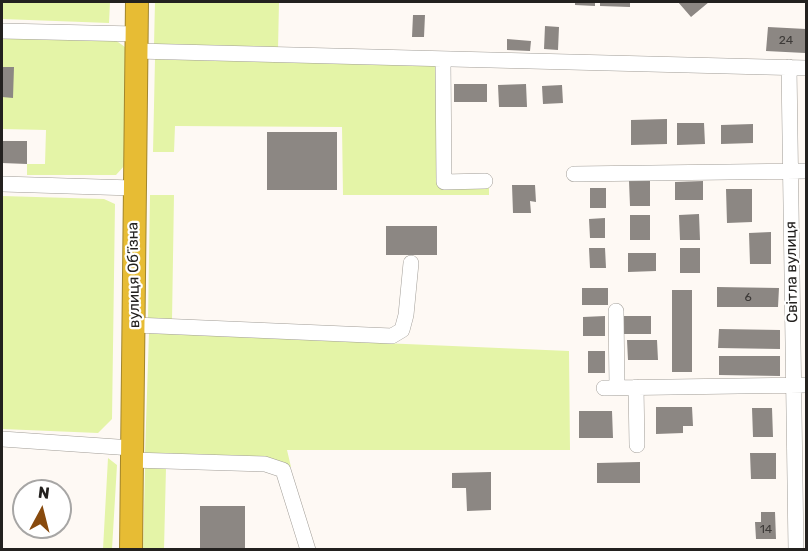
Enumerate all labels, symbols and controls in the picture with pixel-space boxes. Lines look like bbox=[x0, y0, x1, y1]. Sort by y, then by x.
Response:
house number: 24 bbox=[779, 34, 793, 48]
street label: Світла вулиця bbox=[782, 221, 802, 323]
street label: вулиця Об’їзна bbox=[124, 222, 144, 328]
house number: 6 bbox=[744, 291, 752, 305]
north arrow bbox=[12, 479, 72, 539]
text: N bbox=[37, 482, 51, 503]
house number: 14 bbox=[760, 523, 772, 537]

